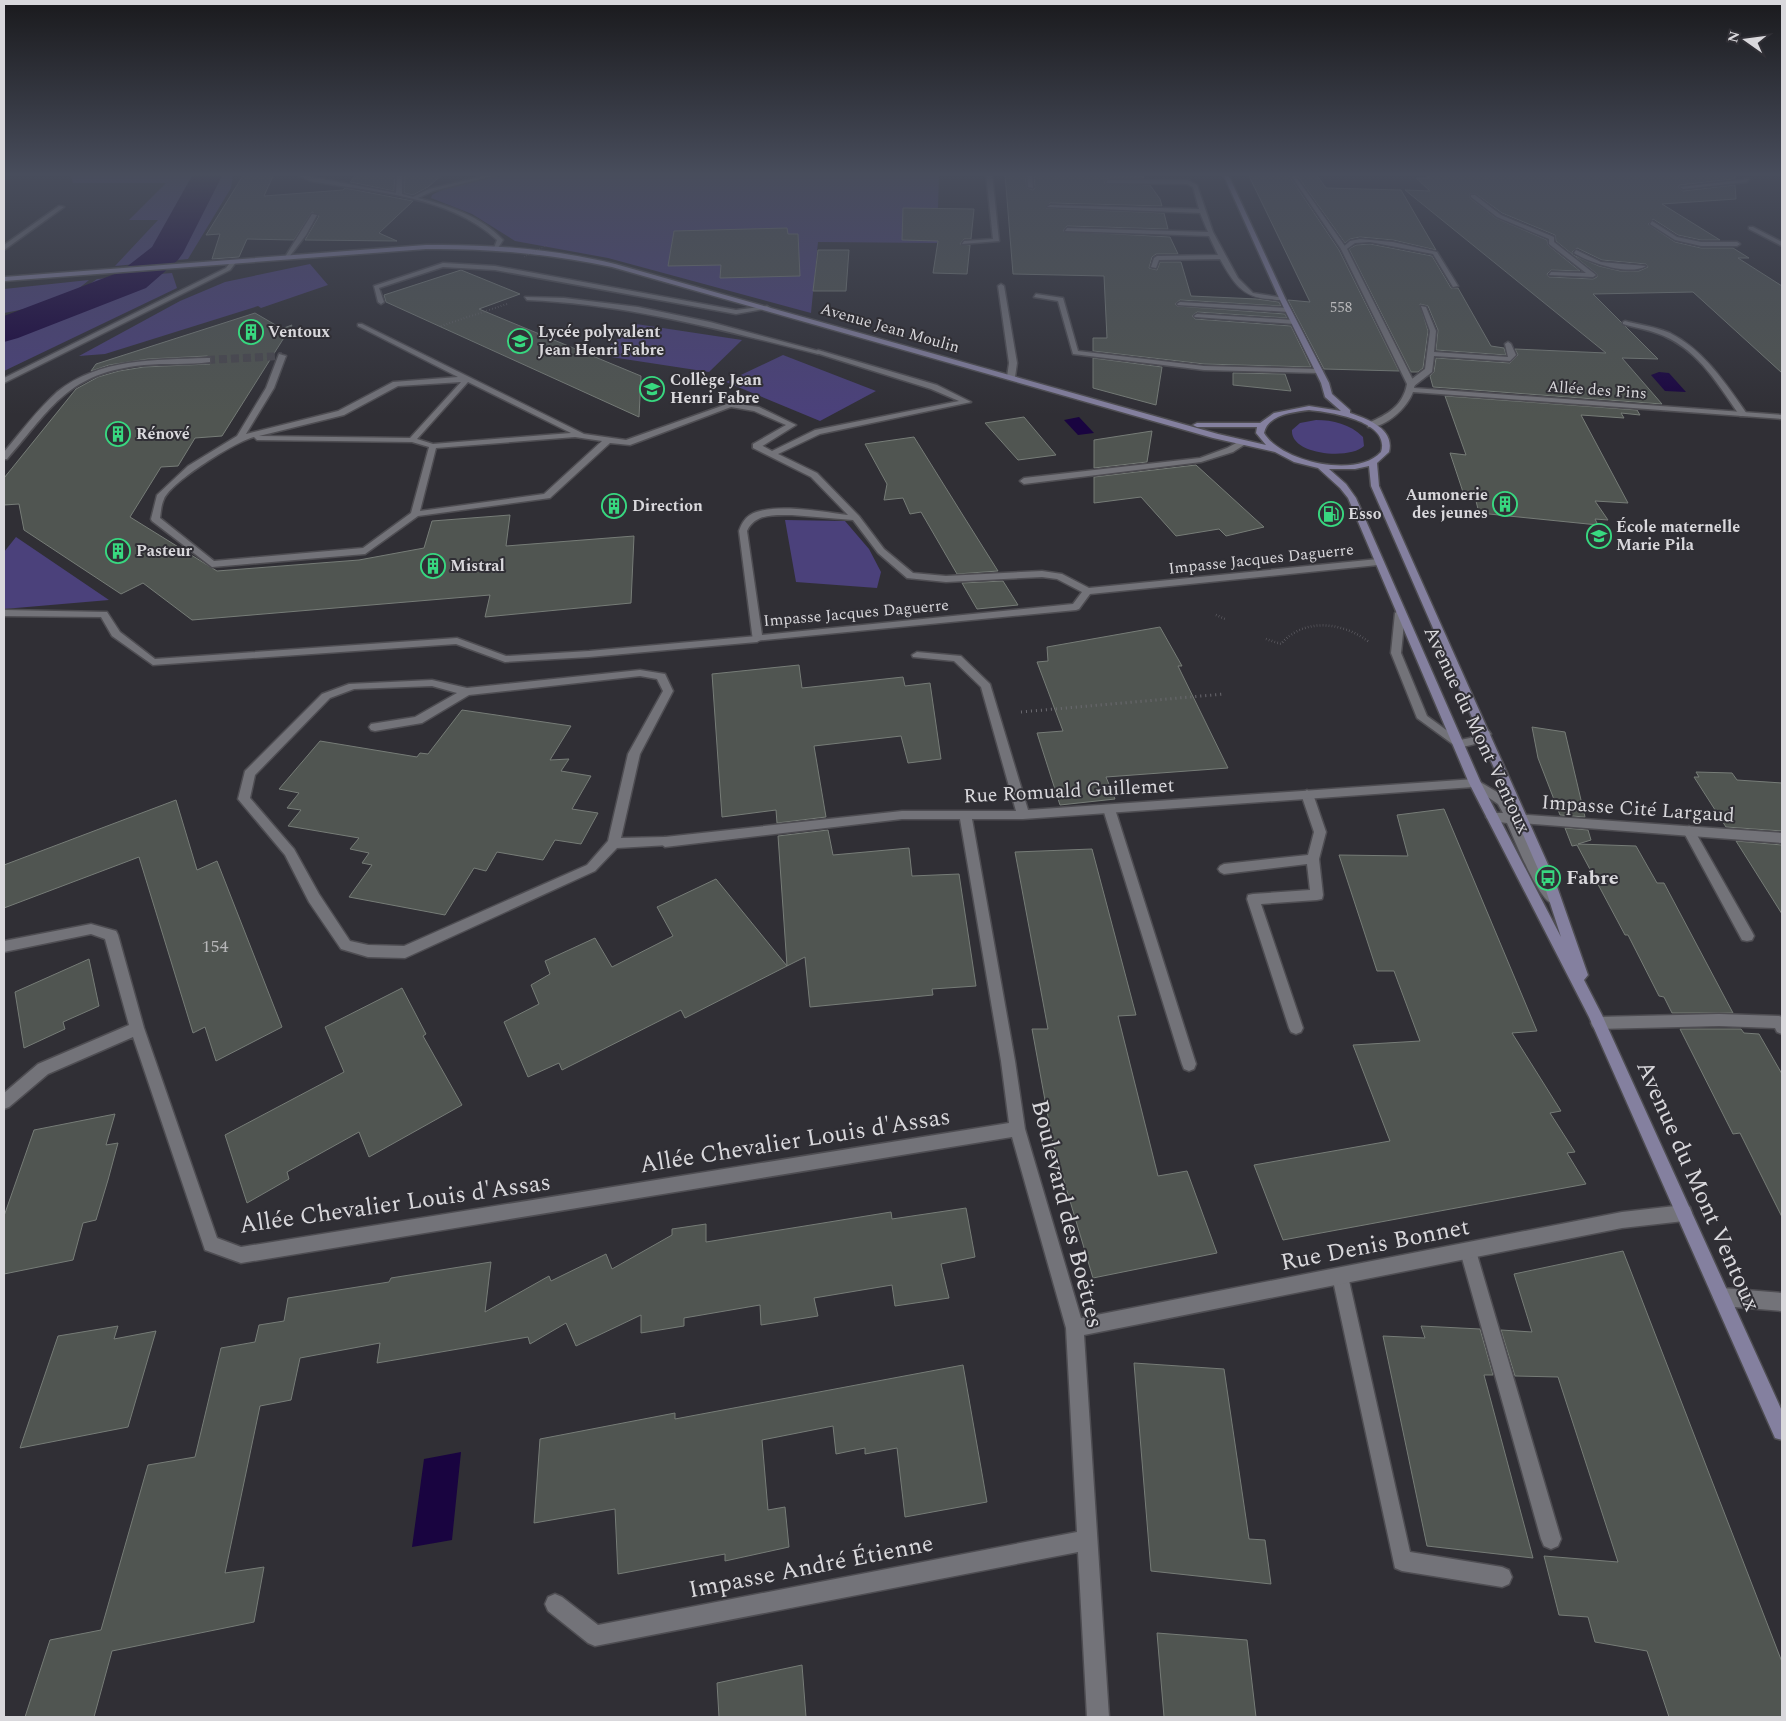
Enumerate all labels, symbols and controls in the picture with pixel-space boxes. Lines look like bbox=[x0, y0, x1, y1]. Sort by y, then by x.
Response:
north arrow bbox=[1721, 15, 1771, 65]
text: N bbox=[1722, 29, 1745, 45]
house number: 558 bbox=[1330, 296, 1352, 319]
street label: Avenue Jean Moulin bbox=[818, 297, 962, 359]
building icon: Ventoux bbox=[238, 319, 264, 345]
place label: Ventoux bbox=[268, 320, 330, 344]
place label: Lycée polyvalent Jean Henri Fabre bbox=[538, 320, 664, 362]
school or university icon: Lycée polyvalent Jean Henri Fabre bbox=[507, 328, 533, 354]
place label: Collège Jean Henri Fabre bbox=[670, 368, 762, 410]
street label: Allée des Pins bbox=[1546, 375, 1648, 405]
school or university icon: Collège Jean Henri Fabre bbox=[639, 376, 665, 402]
building icon: Rénové bbox=[105, 421, 131, 447]
place label: Rénové bbox=[136, 422, 190, 446]
place label: Aumonerie des jeunes bbox=[1406, 483, 1488, 525]
building icon: Aumonerie des jeunes bbox=[1492, 491, 1518, 517]
building icon: Direction bbox=[601, 493, 627, 519]
place label: Direction bbox=[632, 494, 703, 518]
fuel station icon: Esso bbox=[1318, 501, 1344, 527]
place label: Esso bbox=[1348, 502, 1382, 526]
place label: École maternelle Marie Pila bbox=[1616, 515, 1740, 557]
school or university icon: École maternelle Marie Pila bbox=[1586, 523, 1612, 549]
street label: Impasse Jacques Daguerre bbox=[1167, 537, 1355, 581]
building icon: Pasteur bbox=[105, 538, 131, 564]
place label: Pasteur bbox=[136, 539, 192, 563]
building icon: Mistral bbox=[420, 553, 446, 579]
place label: Mistral bbox=[450, 554, 505, 578]
street label: Impasse Jacques Daguerre bbox=[762, 593, 950, 633]
street label: Avenue du Mont Ventoux bbox=[1416, 621, 1538, 839]
street label: Rue Romuald Guillemet bbox=[963, 770, 1175, 812]
street label: Impasse Cité Largaud bbox=[1540, 787, 1736, 831]
place label: Fabre bbox=[1566, 863, 1619, 893]
bus stop icon: Fabre bbox=[1535, 865, 1561, 891]
house number: 154 bbox=[202, 933, 229, 960]
street label: Avenue du Mont Ventoux bbox=[1626, 1055, 1770, 1317]
street label: Boulevard des Boëttes bbox=[1021, 1096, 1113, 1332]
street label: Allée Chevalier Louis d'Assas bbox=[637, 1099, 953, 1183]
street label: Allée Chevalier Louis d'Assas bbox=[237, 1164, 553, 1244]
street label: Rue Denis Bonnet bbox=[1277, 1209, 1473, 1281]
street label: Impasse André Étienne bbox=[685, 1526, 937, 1608]

